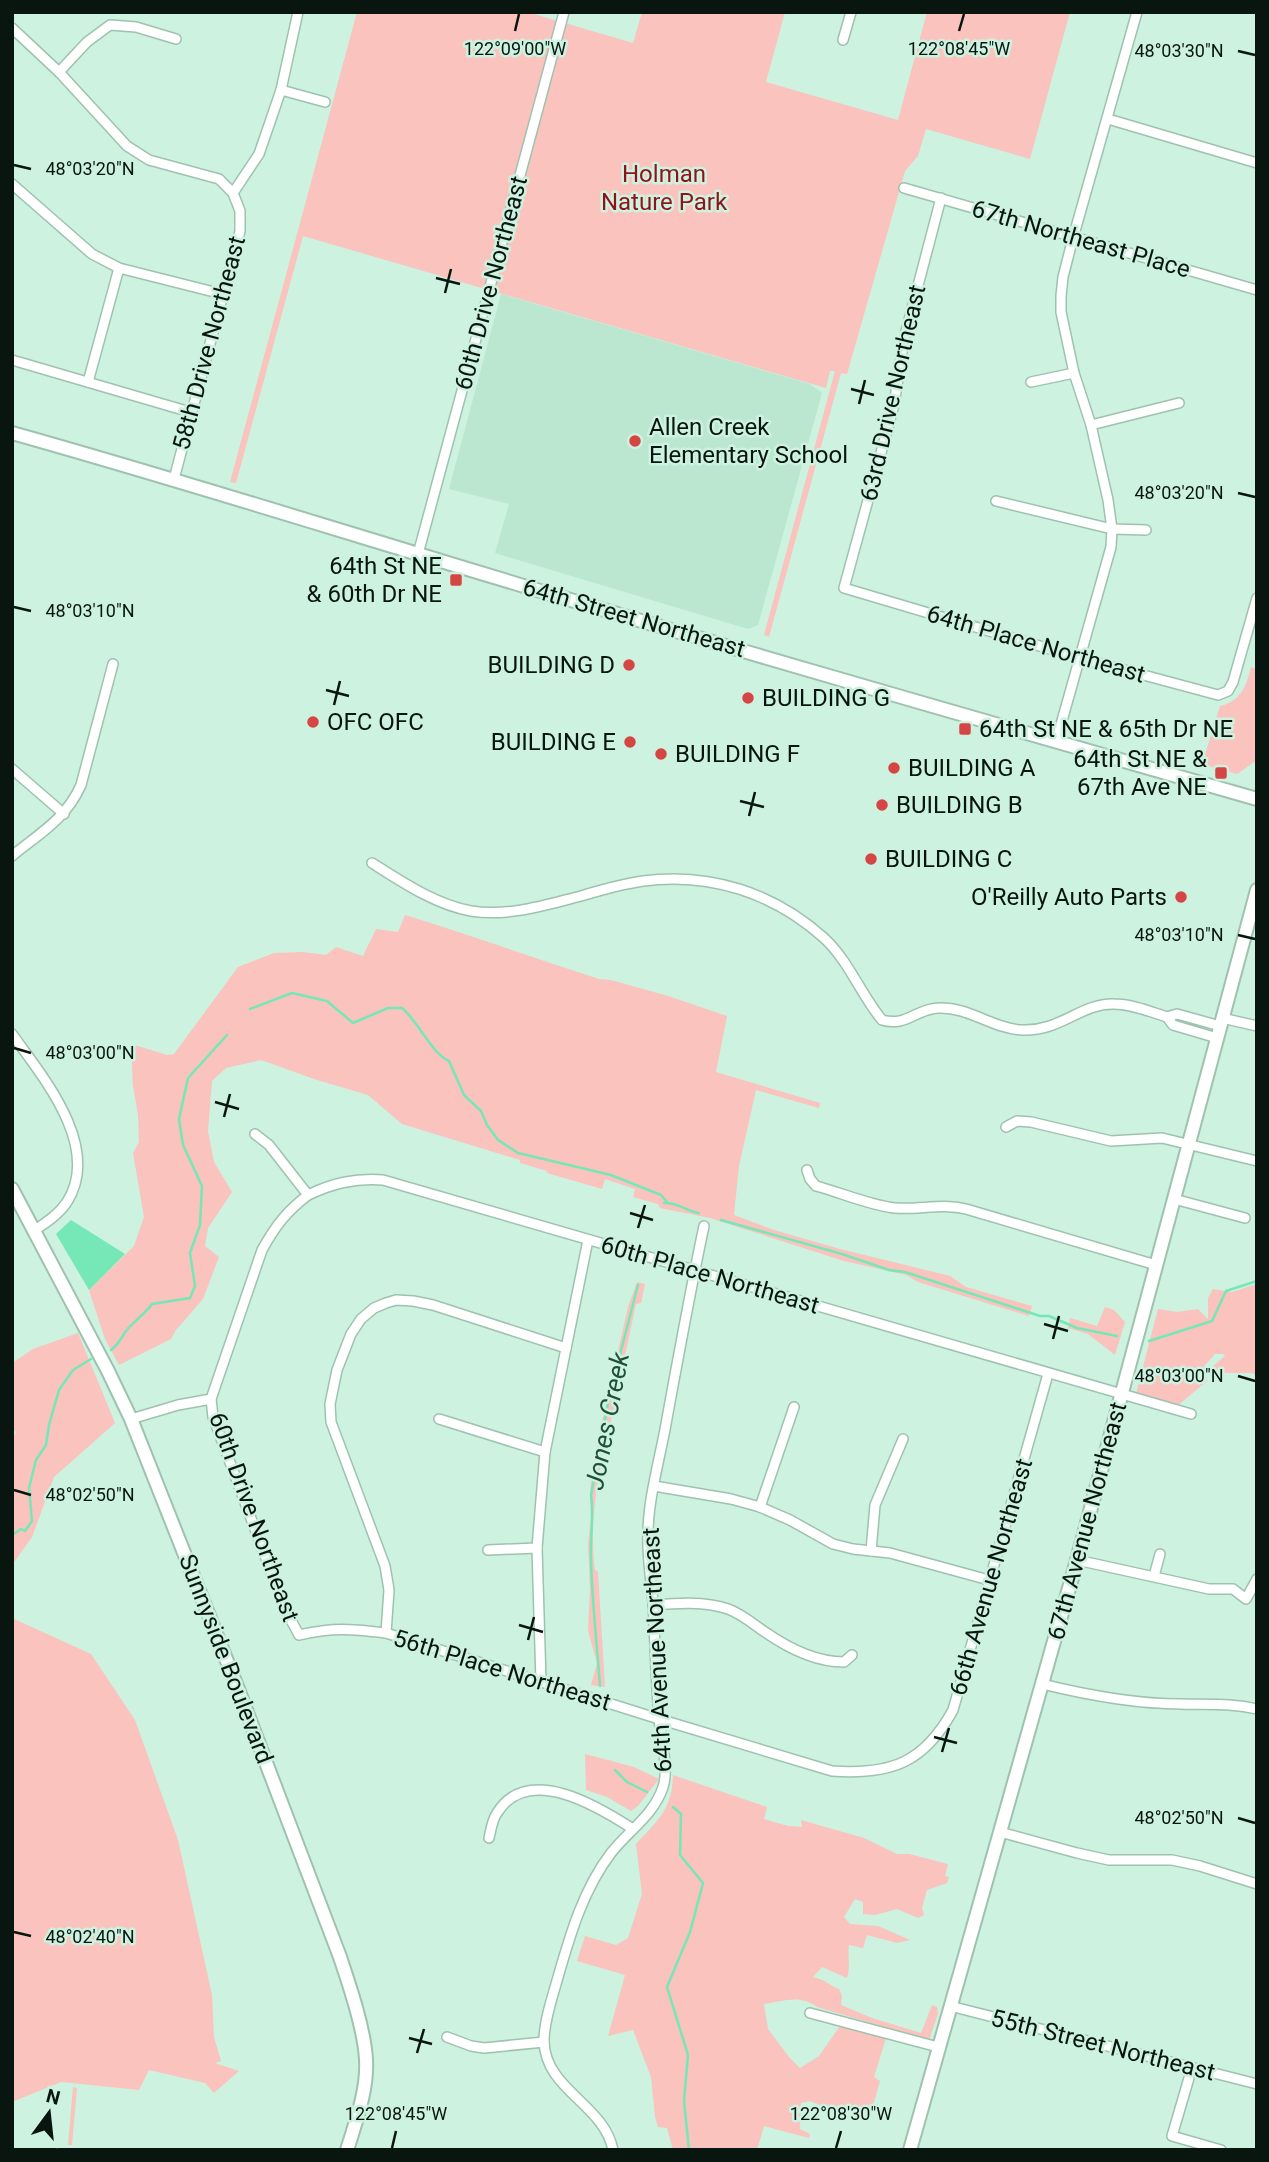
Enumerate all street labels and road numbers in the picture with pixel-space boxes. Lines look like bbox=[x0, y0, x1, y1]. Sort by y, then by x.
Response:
street label: 60th Drive Northeast bbox=[449, 173, 533, 393]
street label: 67th Northeast Place bbox=[969, 194, 1193, 284]
street label: 58th Drive Northeast bbox=[167, 233, 251, 453]
street label: 63rd Drive Northeast bbox=[855, 282, 932, 504]
street label: 64th Street Northeast bbox=[520, 573, 748, 663]
street label: 64th Place Northeast bbox=[924, 599, 1149, 689]
street label: 60th Place Northeast bbox=[598, 1230, 823, 1320]
street label: 67th Avenue Northeast bbox=[1042, 1399, 1132, 1643]
street label: 60th Drive Northeast bbox=[203, 1409, 305, 1626]
street label: 66th Avenue Northeast bbox=[944, 1455, 1038, 1699]
street label: 64th Avenue Northeast bbox=[637, 1527, 677, 1773]
street label: Sunnyside Boulevard bbox=[173, 1550, 279, 1768]
street label: 56th Place Northeast bbox=[390, 1624, 614, 1716]
street label: 55th Street Northeast bbox=[988, 2004, 1218, 2086]

